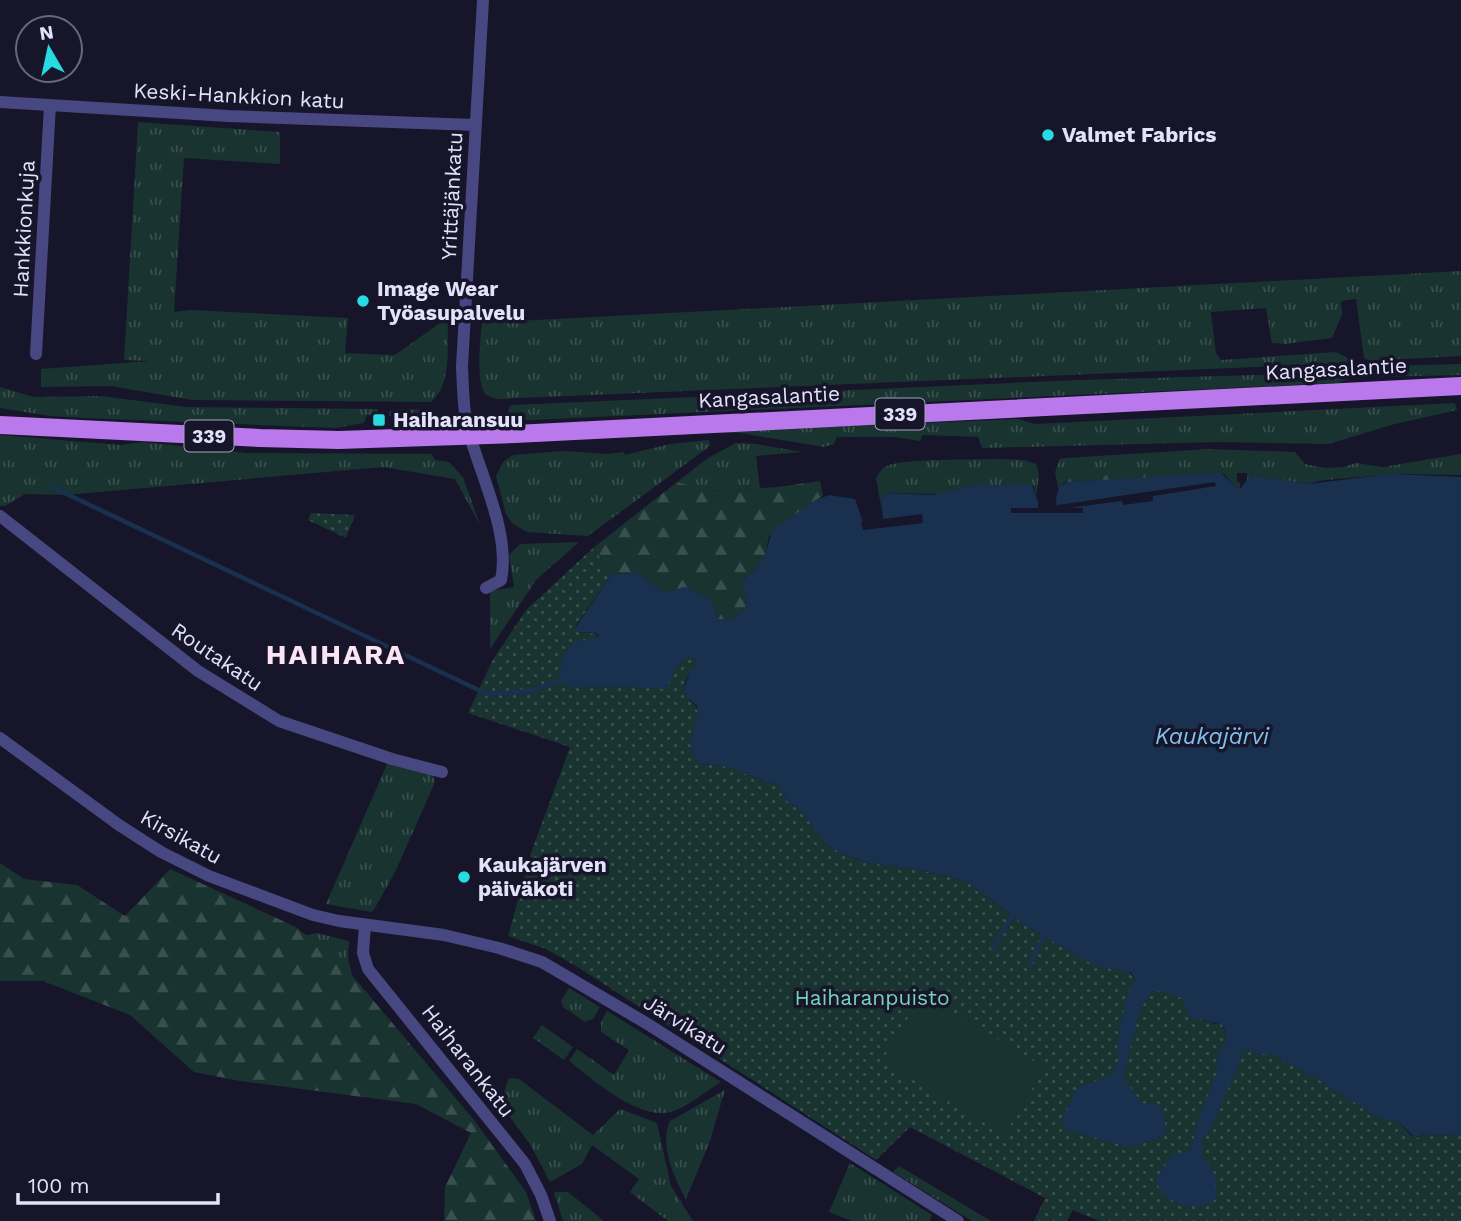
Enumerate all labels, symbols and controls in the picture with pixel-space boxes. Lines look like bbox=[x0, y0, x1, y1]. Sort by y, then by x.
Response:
north arrow bbox=[14, 14, 84, 84]
text: N bbox=[38, 20, 55, 45]
street label: Keski-Hankkion katu bbox=[133, 77, 345, 114]
place label: Valmet Fabrics bbox=[1062, 122, 1217, 147]
marker: Valmet Fabrics bbox=[1040, 127, 1056, 143]
street label: Yrittäjänkatu bbox=[436, 131, 467, 261]
street label: Hankkionkuja bbox=[7, 160, 40, 298]
place label: Image Wear Työasupalvelu bbox=[377, 276, 525, 325]
marker: Image Wear Työasupalvelu bbox=[355, 293, 371, 309]
street label: Kangasalantie bbox=[1264, 352, 1408, 385]
street label: Kangasalantie bbox=[697, 380, 841, 413]
road number: 339 bbox=[876, 398, 925, 430]
place label: Haiharansuu bbox=[393, 407, 523, 432]
marker: Haiharansuu bbox=[371, 412, 387, 428]
road number: 339 bbox=[184, 420, 234, 452]
street label: Routakatu bbox=[167, 617, 268, 696]
district label: HAIHARA bbox=[266, 638, 406, 671]
water label: Kaukajärvi bbox=[1155, 723, 1270, 750]
street label: Kirsikatu bbox=[136, 804, 226, 869]
place label: Kaukajärven päiväkoti bbox=[478, 852, 607, 901]
marker: Kaukajärven päiväkoti bbox=[456, 869, 472, 885]
park label: Haiharanpuisto bbox=[795, 985, 949, 1010]
street label: Järvikatu bbox=[639, 989, 731, 1060]
street label: Haiharankatu bbox=[417, 1000, 520, 1122]
scale bar bbox=[18, 1162, 217, 1206]
text: 100 m bbox=[28, 1173, 90, 1198]

